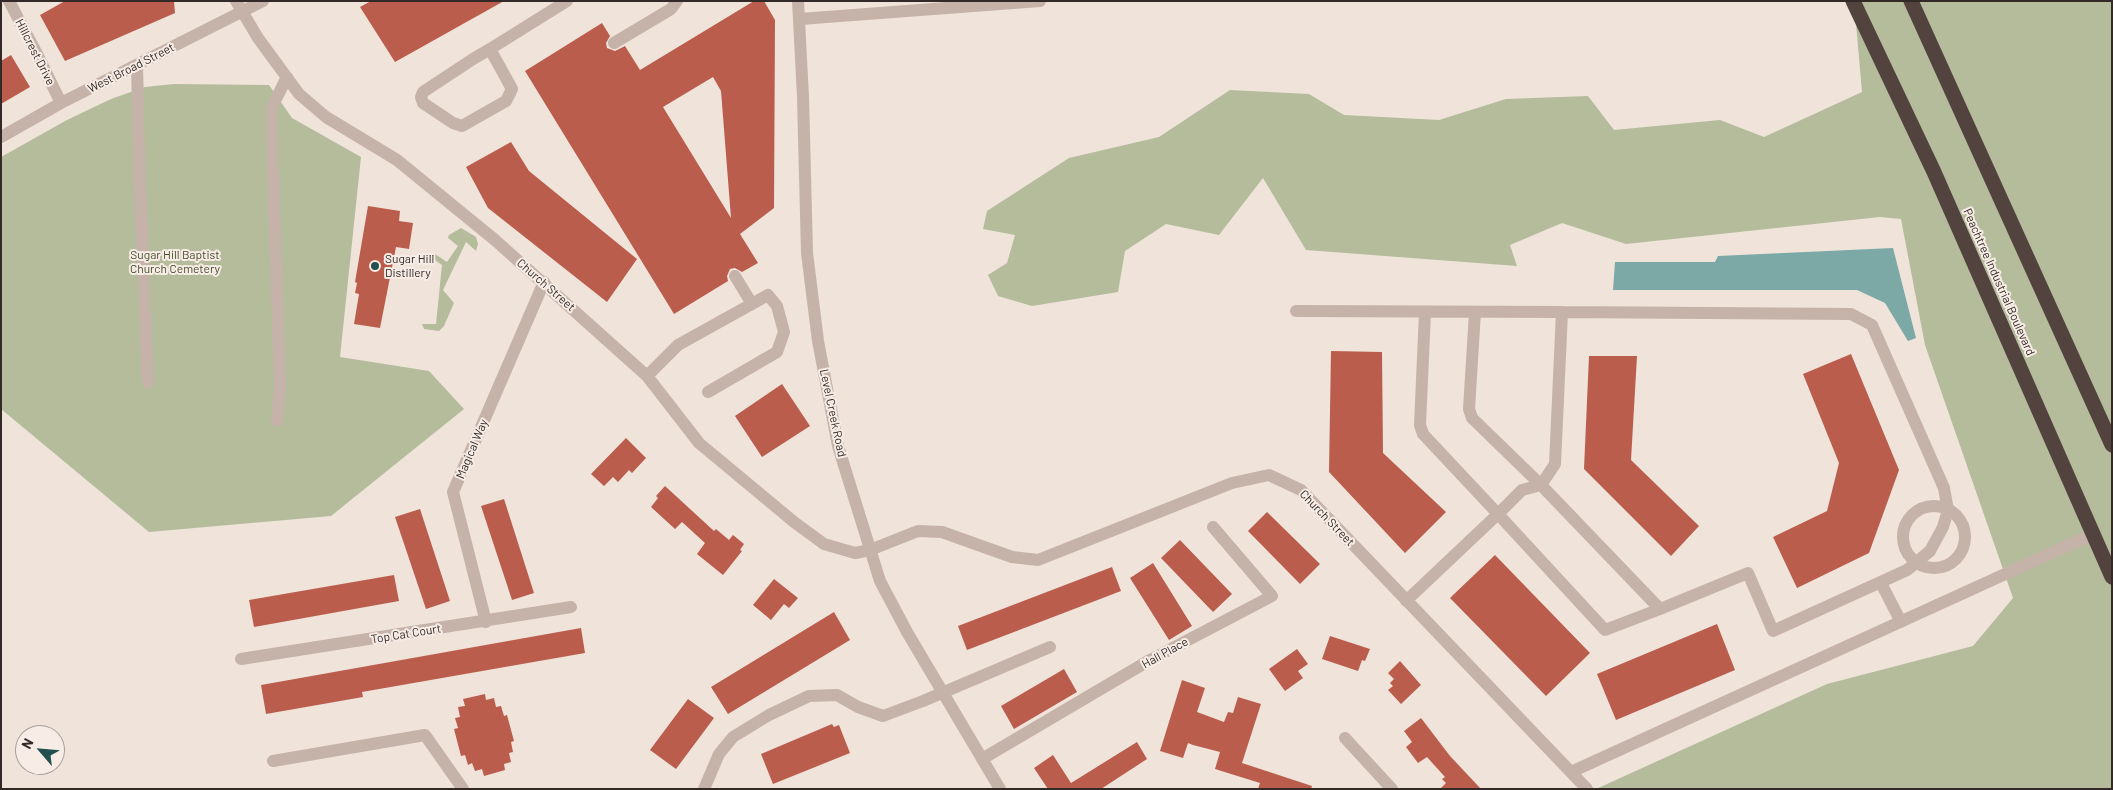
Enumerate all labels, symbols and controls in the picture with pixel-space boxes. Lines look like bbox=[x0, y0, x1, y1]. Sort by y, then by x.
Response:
street label: Hillcrest Drive bbox=[12, 16, 58, 88]
street label: West Broad Street bbox=[85, 40, 177, 96]
street label: Peachtree Industrial Boulevard bbox=[1960, 206, 2038, 358]
park label: Sugar Hill Baptist Church Cemetery bbox=[130, 248, 220, 276]
place label: Sugar Hill Distillery bbox=[385, 252, 434, 280]
street label: Church Street bbox=[514, 256, 578, 314]
marker: Sugar Hill Distillery bbox=[369, 260, 381, 272]
street label: Level Creek Road bbox=[817, 368, 849, 458]
street label: Magical Way bbox=[453, 417, 491, 481]
street label: Church Street bbox=[1297, 487, 1357, 549]
street label: Top Cat Court bbox=[370, 621, 442, 647]
street label: Hall Place bbox=[1139, 634, 1191, 672]
north arrow bbox=[15, 725, 65, 775]
text: N bbox=[17, 735, 37, 751]

